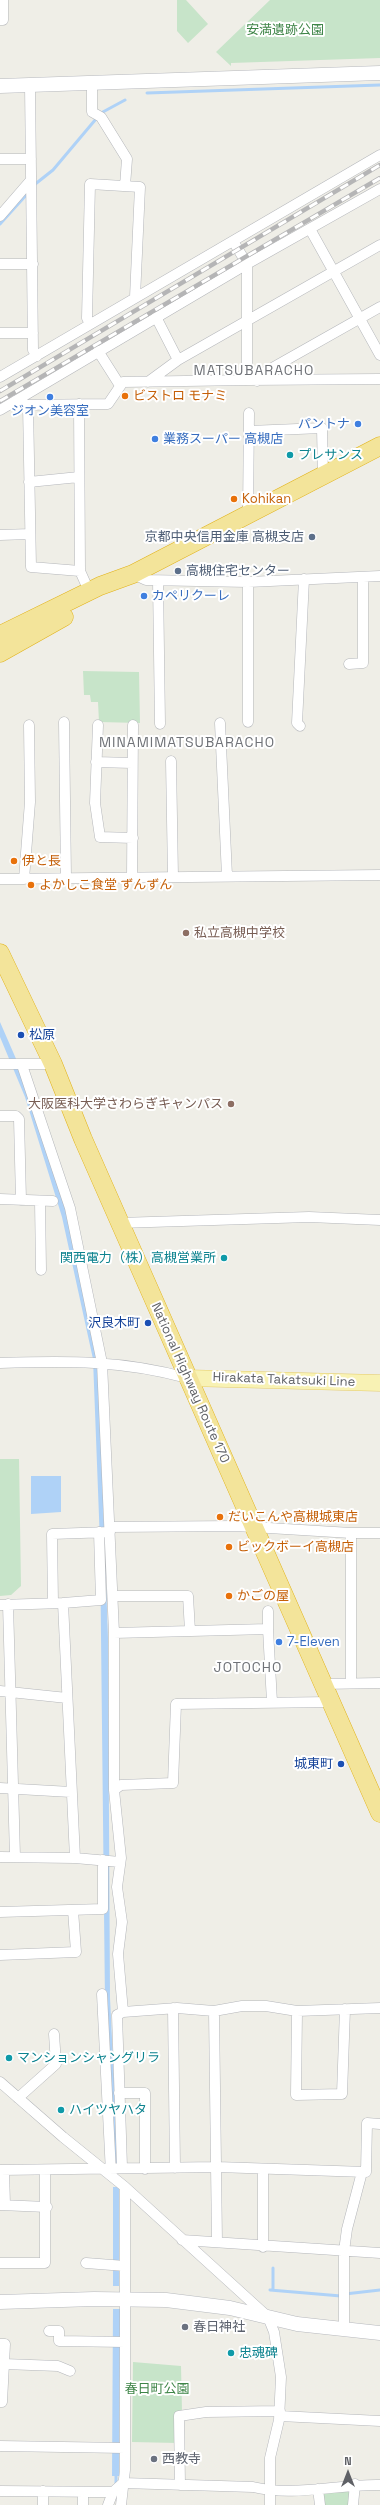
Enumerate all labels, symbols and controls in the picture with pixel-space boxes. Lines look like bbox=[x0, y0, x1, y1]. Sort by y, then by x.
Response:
park label: 安満遺跡公園 bbox=[246, 22, 324, 38]
district label: MATSUBARACHO bbox=[194, 363, 314, 379]
place label: ビストロ モナミ bbox=[133, 388, 227, 404]
marker: ビストロ モナミ bbox=[120, 391, 130, 401]
marker: ジオン美容室 bbox=[45, 392, 55, 402]
place label: ジオン美容室 bbox=[11, 403, 89, 419]
place label: パントナ bbox=[298, 416, 350, 432]
marker: パントナ bbox=[353, 419, 363, 429]
place label: 業務スーパー 高槻店 bbox=[163, 431, 283, 447]
marker: 業務スーパー 高槻店 bbox=[150, 434, 160, 444]
place label: プレサンス bbox=[298, 447, 363, 463]
marker: プレサンス bbox=[285, 450, 295, 460]
place label: Kohikan bbox=[242, 491, 291, 507]
marker: Kohikan bbox=[229, 494, 239, 504]
place label: 京都中央信用金庫 高槻支店 bbox=[145, 529, 304, 545]
marker: 京都中央信用金庫 高槻支店 bbox=[307, 532, 317, 542]
place label: 高槻住宅センター bbox=[186, 563, 290, 579]
marker: 高槻住宅センター bbox=[173, 566, 183, 576]
place label: カペリクーレ bbox=[152, 588, 230, 604]
marker: カペリクーレ bbox=[139, 591, 149, 601]
district label: MINAMIMATSUBARACHO bbox=[99, 735, 275, 751]
place label: 伊と長 bbox=[22, 853, 61, 869]
marker: 伊と長 bbox=[9, 856, 19, 866]
place label: よかしこ食堂 ずんずん bbox=[39, 877, 172, 893]
marker: よかしこ食堂 ずんずん bbox=[26, 880, 36, 890]
place label: 私立高槻中学校 bbox=[194, 925, 285, 941]
marker: 私立高槻中学校 bbox=[181, 928, 191, 938]
place label: 松原 bbox=[29, 1027, 55, 1043]
marker: 松原 bbox=[16, 1030, 26, 1040]
place label: 大阪医科大学さわらぎキャンパス bbox=[28, 1096, 223, 1112]
marker: 大阪医科大学さわらぎキャンパス bbox=[226, 1099, 236, 1109]
place label: 関西電力（株）高槻営業所 bbox=[60, 1250, 216, 1266]
marker: 関西電力（株）高槻営業所 bbox=[219, 1253, 229, 1263]
street label: National Highway Route 170 bbox=[148, 1300, 232, 1466]
place label: 沢良木町 bbox=[88, 1315, 140, 1331]
marker: 沢良木町 bbox=[143, 1318, 153, 1328]
street label: Hirakata Takatsuki Line bbox=[212, 1370, 356, 1390]
place label: だいこんや高槻城東店 bbox=[228, 1509, 358, 1525]
marker: だいこんや高槻城東店 bbox=[215, 1512, 225, 1522]
place label: ビックボーイ高槻店 bbox=[237, 1539, 354, 1555]
marker: ビックボーイ高槻店 bbox=[224, 1542, 234, 1552]
place label: かごの屋 bbox=[237, 1588, 289, 1604]
marker: かごの屋 bbox=[224, 1591, 234, 1601]
place label: 7-Eleven bbox=[287, 1634, 340, 1650]
marker: 7-Eleven bbox=[274, 1637, 284, 1647]
district label: JOTOCHO bbox=[214, 1660, 282, 1676]
place label: 城東町 bbox=[294, 1756, 333, 1772]
marker: 城東町 bbox=[336, 1759, 346, 1769]
place label: マンションシャングリラ bbox=[17, 2050, 160, 2066]
marker: マンションシャングリラ bbox=[4, 2053, 14, 2063]
place label: ハイツヤハタ bbox=[69, 2102, 147, 2118]
marker: ハイツヤハタ bbox=[56, 2105, 66, 2115]
place label: 春日神社 bbox=[193, 2319, 245, 2335]
marker: 春日神社 bbox=[180, 2322, 190, 2332]
place label: 忠魂碑 bbox=[239, 2345, 278, 2361]
marker: 忠魂碑 bbox=[226, 2348, 236, 2358]
park label: 春日町公園 bbox=[125, 2381, 189, 2397]
place label: 西教寺 bbox=[162, 2451, 201, 2467]
north arrow bbox=[328, 2453, 368, 2493]
marker: 西教寺 bbox=[149, 2454, 159, 2464]
text: N bbox=[344, 2454, 352, 2468]

